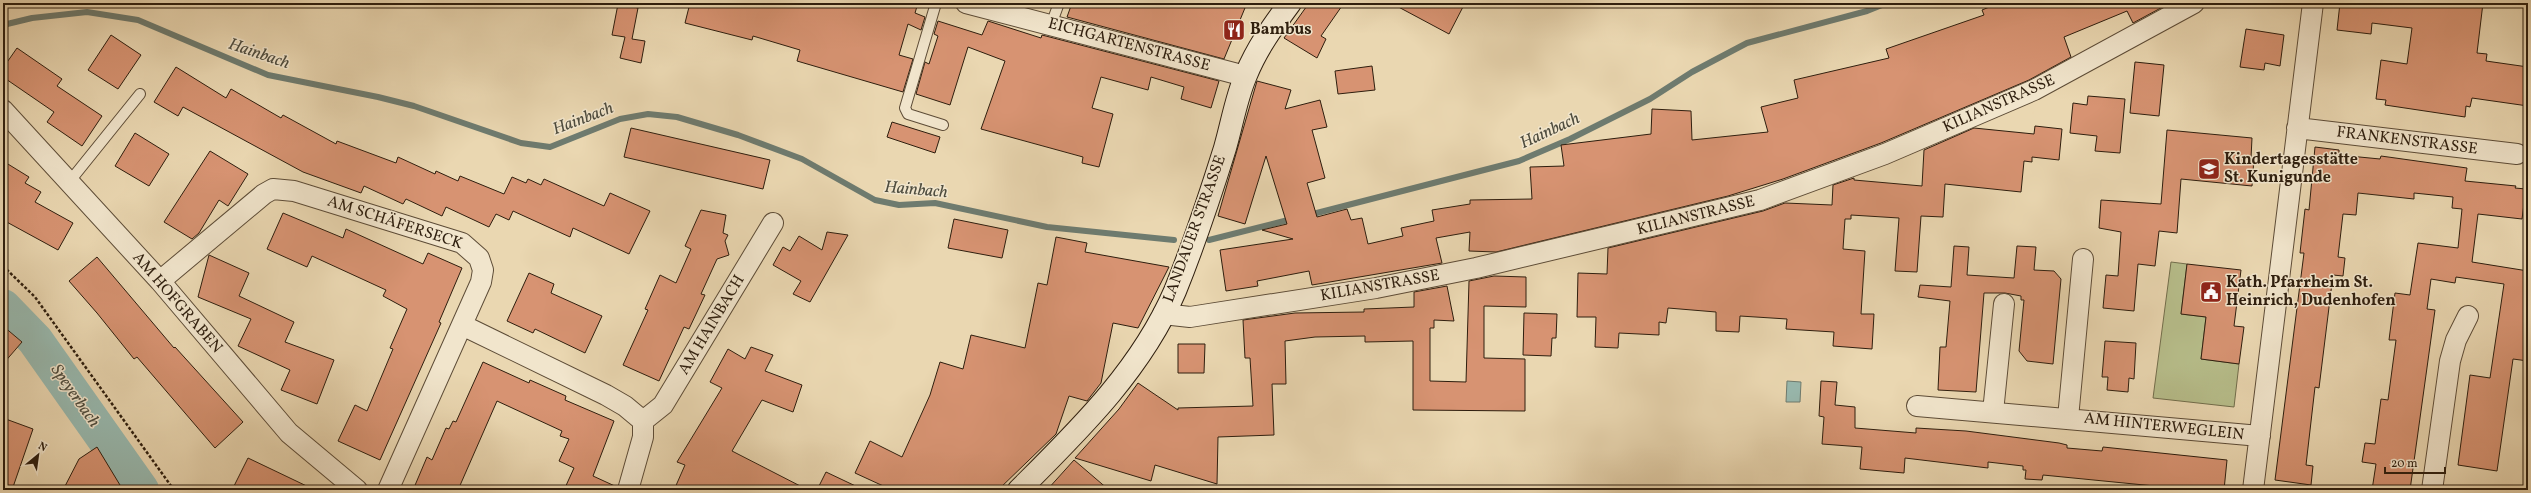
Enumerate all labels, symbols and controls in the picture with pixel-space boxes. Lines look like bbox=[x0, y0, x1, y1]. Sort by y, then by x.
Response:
street label: EICHGARTENSTRASSE bbox=[1045, 13, 1213, 77]
restaurant icon: Bambus bbox=[1221, 17, 1247, 43]
place label: Bambus bbox=[1250, 19, 1312, 41]
water label: Hainbach bbox=[225, 33, 293, 75]
street label: KILIANSTRASSE bbox=[1939, 69, 2059, 139]
water label: Hainbach bbox=[549, 97, 617, 141]
water label: Hainbach bbox=[1516, 107, 1584, 155]
street label: FRANKENSTRASSE bbox=[2335, 121, 2479, 161]
place label: Kindertagesstätte St. Kunigunde bbox=[2224, 149, 2358, 189]
street label: LANDAUER STRASSE bbox=[1158, 152, 1232, 306]
school or university icon: Kindertagesstätte St. Kunigunde bbox=[2196, 156, 2222, 182]
water label: Hainbach bbox=[883, 176, 949, 204]
street label: AM SCHÄFERSECK bbox=[324, 191, 466, 255]
street label: KILIANSTRASSE bbox=[1635, 191, 1757, 241]
street label: AM HOFGRABEN bbox=[127, 248, 227, 358]
street label: KILIANSTRASSE bbox=[1319, 265, 1441, 307]
street label: AM HAINBACH bbox=[673, 271, 751, 379]
place label: Kath. Pfarrheim St. Heinrich, Dudenhofen bbox=[2226, 272, 2396, 312]
public building icon: Kath. Pfarrheim St. Heinrich, Dudenhofen bbox=[2198, 279, 2224, 305]
water label: Speyerbach bbox=[45, 360, 105, 432]
street label: AM HINTERWEGLEIN bbox=[2083, 408, 2245, 446]
north arrow bbox=[18, 435, 58, 475]
text: N bbox=[35, 439, 49, 456]
scale bar bbox=[2385, 449, 2445, 475]
text: 20 m bbox=[2391, 456, 2418, 472]

